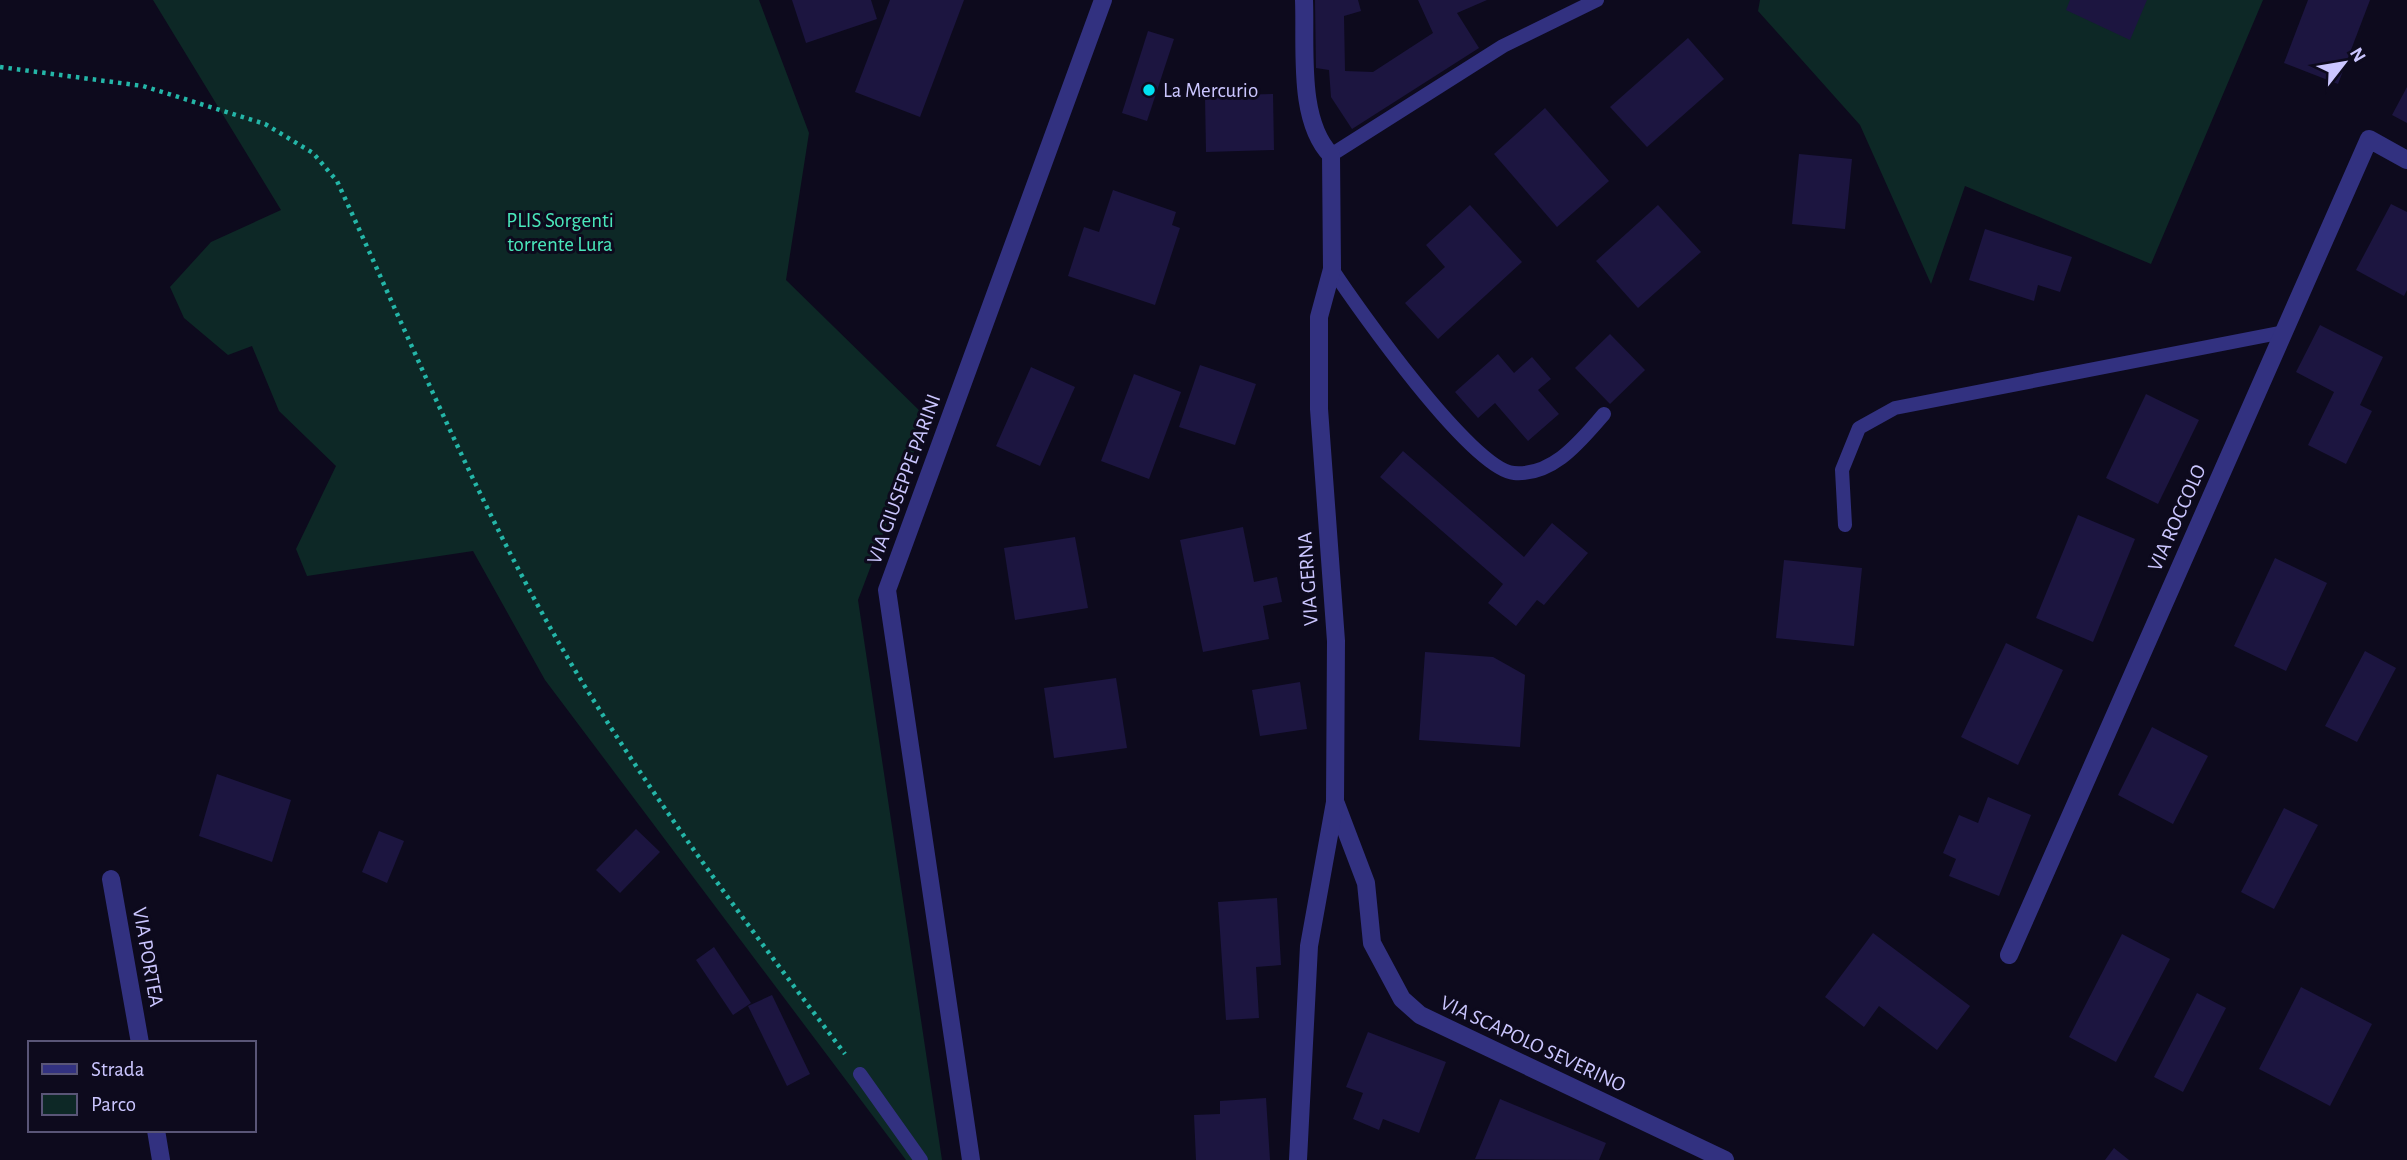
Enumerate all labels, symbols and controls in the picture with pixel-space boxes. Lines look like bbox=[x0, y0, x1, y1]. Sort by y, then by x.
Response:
north arrow bbox=[2309, 28, 2379, 98]
text: N bbox=[2346, 44, 2369, 66]
place label: La Mercurio bbox=[1163, 80, 1258, 101]
marker: La Mercurio bbox=[1141, 82, 1157, 98]
park label: PLIS Sorgenti torrente Lura bbox=[506, 210, 614, 255]
street label: VIA GIUSEPPE PARINI bbox=[863, 391, 945, 567]
street label: VIA ROCCOLO bbox=[2144, 462, 2210, 574]
street label: VIA GERNA bbox=[1294, 531, 1322, 627]
street label: VIA PORTEA bbox=[129, 906, 167, 1008]
street label: VIA SCAPOLO SEVERINO bbox=[1437, 992, 1629, 1096]
legend bbox=[28, 1041, 256, 1132]
text: Strada bbox=[91, 1059, 145, 1080]
text: Parco bbox=[91, 1094, 136, 1115]

